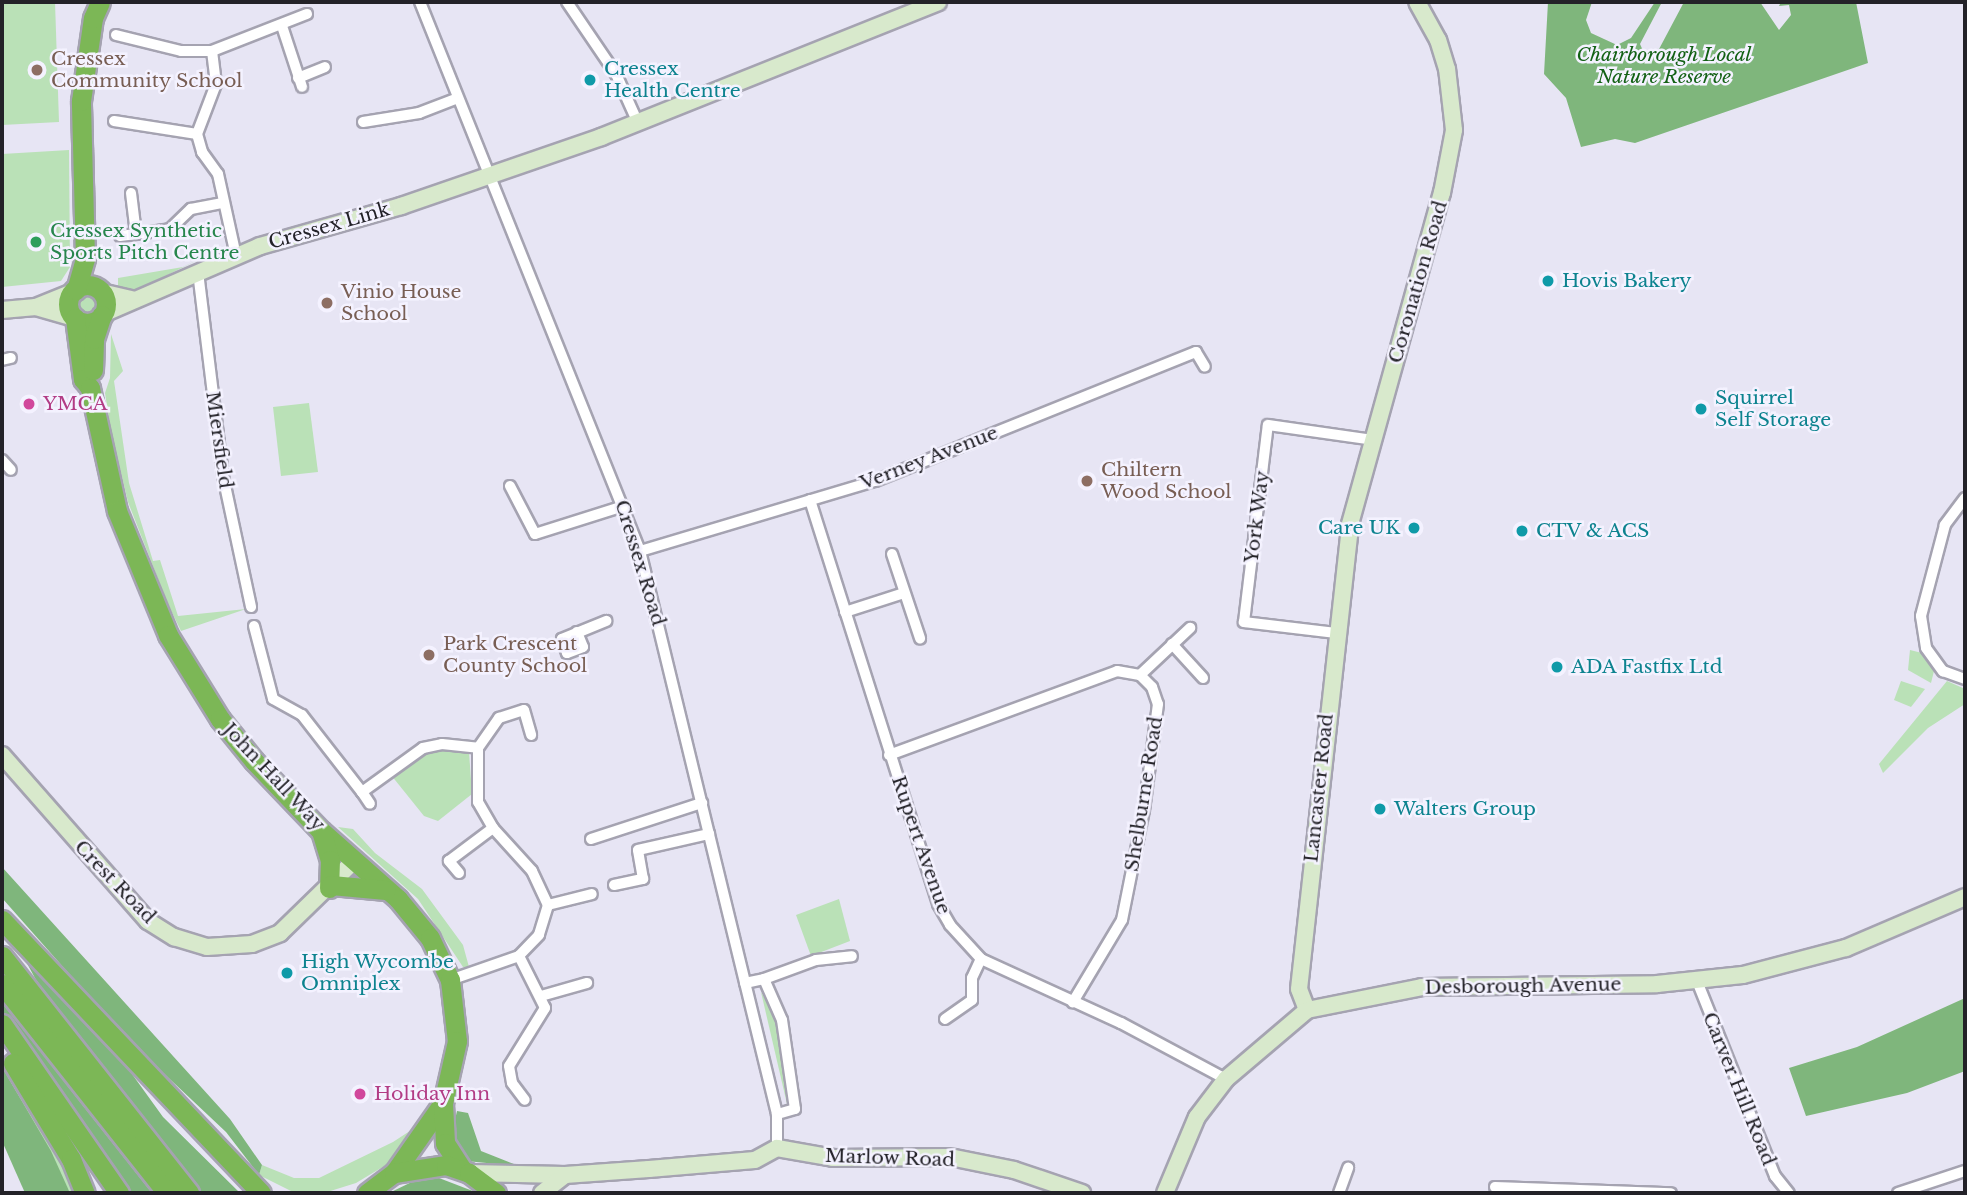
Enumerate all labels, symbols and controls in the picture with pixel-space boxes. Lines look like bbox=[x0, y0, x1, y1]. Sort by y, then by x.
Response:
park label: Chairborough Local Nature Reserve bbox=[1576, 44, 1752, 88]
place label: Cressex Community School bbox=[51, 48, 243, 92]
place label: Cressex Health Centre bbox=[604, 58, 741, 102]
marker: Cressex Community School bbox=[29, 62, 45, 78]
marker: Cressex Health Centre bbox=[582, 72, 598, 88]
street label: Cressex Link bbox=[266, 198, 392, 254]
street label: Coronation Road bbox=[1384, 198, 1452, 366]
place label: Cressex Synthetic Sports Pitch Centre bbox=[50, 220, 239, 264]
marker: Cressex Synthetic Sports Pitch Centre bbox=[28, 234, 44, 250]
place label: Hovis Bakery bbox=[1562, 270, 1691, 292]
marker: Hovis Bakery bbox=[1540, 273, 1556, 289]
place label: Vinio House School bbox=[341, 281, 461, 325]
marker: Vinio House School bbox=[319, 295, 335, 311]
place label: Squirrel Self Storage bbox=[1715, 387, 1831, 431]
street label: Miersfield bbox=[201, 390, 237, 490]
place label: YMCA bbox=[43, 393, 107, 415]
marker: YMCA bbox=[21, 396, 37, 412]
marker: Squirrel Self Storage bbox=[1693, 401, 1709, 417]
street label: Verney Avenue bbox=[856, 421, 1002, 495]
place label: Chiltern Wood School bbox=[1101, 459, 1232, 503]
street label: York Way bbox=[1240, 469, 1274, 565]
marker: Chiltern Wood School bbox=[1079, 473, 1095, 489]
street label: Cressex Road bbox=[610, 497, 670, 629]
place label: Care UK bbox=[1318, 517, 1400, 539]
marker: Care UK bbox=[1406, 520, 1422, 536]
place label: CTV & ACS bbox=[1536, 520, 1651, 542]
marker: CTV & ACS bbox=[1514, 523, 1530, 539]
place label: Park Crescent County School bbox=[443, 633, 588, 677]
marker: Park Crescent County School bbox=[421, 647, 437, 663]
place label: ADA Fastfix Ltd bbox=[1571, 656, 1724, 678]
marker: ADA Fastfix Ltd bbox=[1549, 659, 1565, 675]
street label: Lancaster Road bbox=[1300, 712, 1338, 864]
street label: Shelburne Road bbox=[1120, 715, 1168, 873]
street label: John Hall Way bbox=[218, 718, 330, 836]
street label: Rupert Avenue bbox=[887, 772, 955, 918]
place label: Walters Group bbox=[1394, 798, 1536, 820]
marker: Walters Group bbox=[1372, 801, 1388, 817]
street label: Crest Road bbox=[70, 836, 160, 928]
place label: High Wycombe Omniplex bbox=[301, 951, 455, 995]
marker: High Wycombe Omniplex bbox=[279, 965, 295, 981]
street label: Desborough Avenue bbox=[1424, 973, 1622, 999]
street label: Carver Hill Road bbox=[1698, 1009, 1780, 1169]
place label: Holiday Inn bbox=[374, 1083, 491, 1105]
marker: Holiday Inn bbox=[352, 1086, 368, 1102]
street label: Marlow Road bbox=[824, 1144, 956, 1172]

